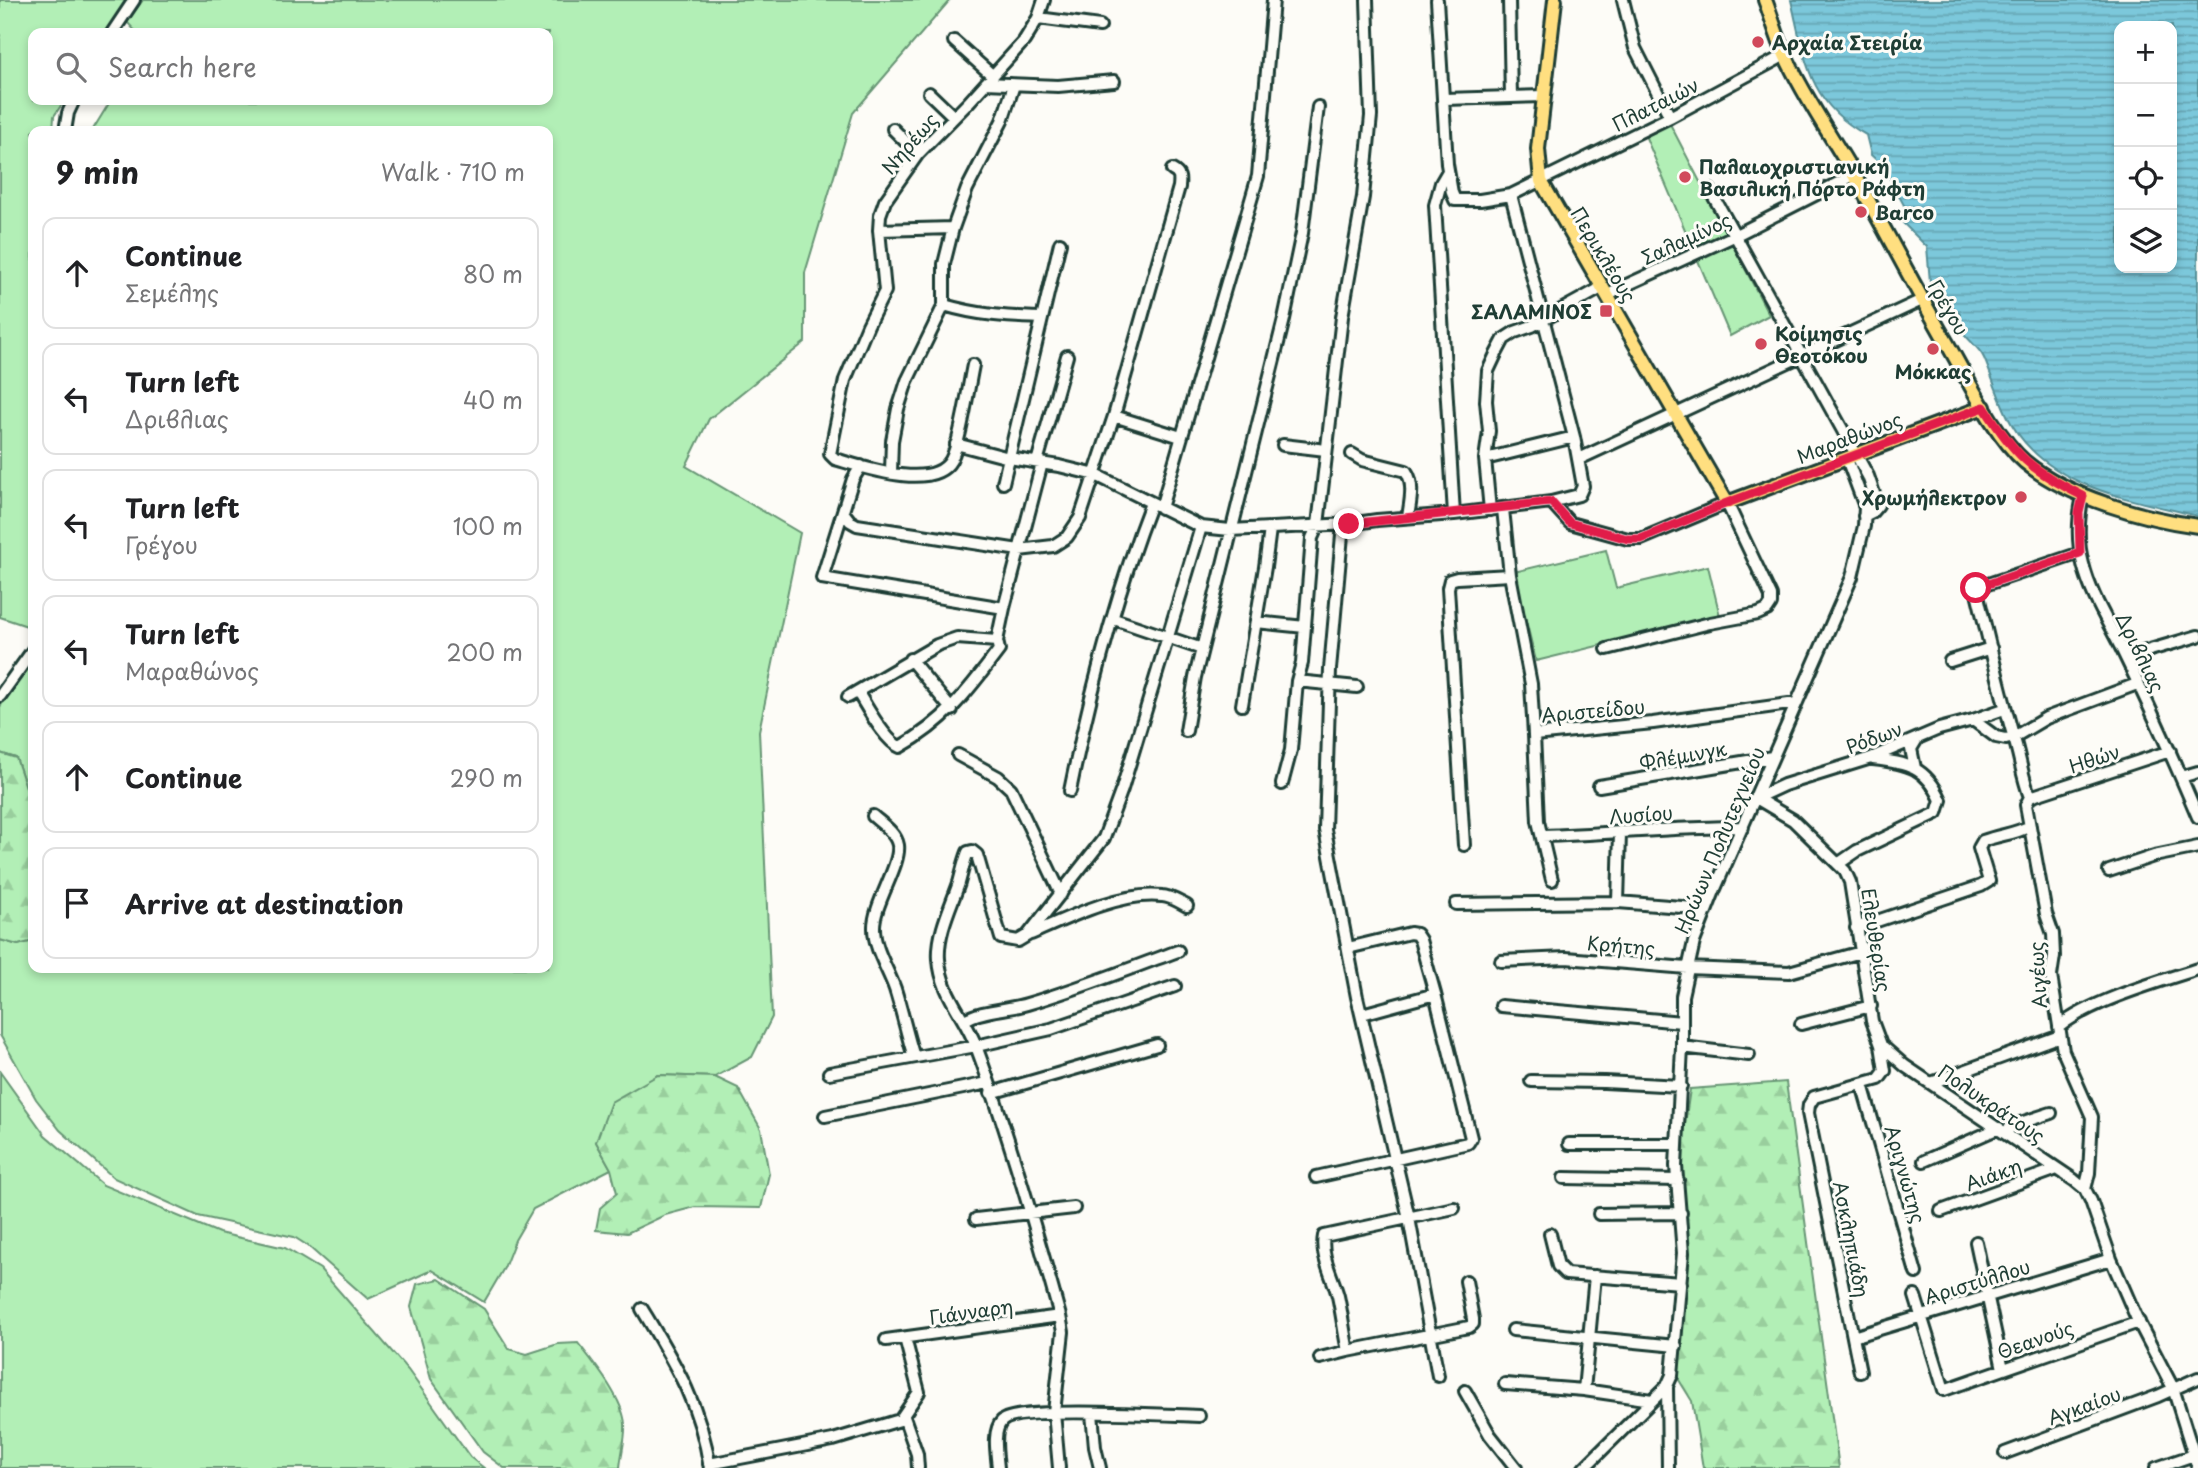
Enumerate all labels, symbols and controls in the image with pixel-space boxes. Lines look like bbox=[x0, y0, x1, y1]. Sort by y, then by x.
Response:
map controls bbox=[2114, 21, 2177, 273]
button: + bbox=[2114, 21, 2177, 84]
search box bbox=[28, 28, 553, 105]
place label: Αρχαία Στειρία bbox=[1772, 28, 1922, 56]
marker: Αρχαία Στειρία bbox=[1750, 34, 1766, 50]
text: Search here bbox=[108, 47, 257, 86]
icon: search bbox=[52, 48, 90, 86]
street label: Πλαταιών bbox=[1607, 70, 1703, 138]
button: − bbox=[2114, 84, 2177, 147]
street label: Νηρέως bbox=[874, 106, 944, 180]
button: locate bbox=[2114, 147, 2177, 210]
text: 9 min bbox=[56, 149, 139, 194]
place label: Παλαιοχριστιανική Βασιλική Πόρτο Ράφτη bbox=[1699, 152, 1925, 202]
text: Walk · 710 m bbox=[381, 154, 525, 189]
marker: Παλαιοχριστιανική Βασιλική Πόρτο Ράφτη bbox=[1677, 169, 1693, 185]
place label: Barco bbox=[1875, 198, 1934, 226]
street label: Περικλέους bbox=[1564, 201, 1644, 307]
marker: Barco bbox=[1853, 204, 1869, 220]
street label: Σαλαμίνος bbox=[1637, 205, 1735, 271]
button: layers bbox=[2114, 210, 2177, 273]
text: Continue bbox=[125, 236, 242, 275]
icon: ahead bbox=[58, 254, 96, 292]
text: 80 m bbox=[463, 256, 523, 291]
street label: Γρέγου bbox=[1922, 274, 1976, 340]
text: Σεμέλης bbox=[125, 275, 219, 310]
place label: ΣΑΛΑΜΙΝΟΣ bbox=[1471, 297, 1592, 325]
marker: ΣΑΛΑΜΙΝΟΣ bbox=[1598, 303, 1614, 319]
place label: Κοίμησις Θεοτόκου bbox=[1775, 319, 1868, 369]
marker: Κοίμησις Θεοτόκου bbox=[1753, 336, 1769, 352]
marker: Μόκκας bbox=[1925, 341, 1941, 357]
place label: Μόκκας bbox=[1895, 357, 1971, 385]
text: Turn left bbox=[125, 362, 240, 401]
icon: left bbox=[58, 380, 96, 418]
text: 40 m bbox=[463, 382, 523, 417]
text: Δριβλιας bbox=[125, 401, 229, 436]
street label: Μαραθώνος bbox=[1792, 404, 1906, 470]
place label: Χρωμήλεκτρον bbox=[1862, 483, 2007, 511]
text: Turn left bbox=[125, 488, 240, 527]
marker: Χρωμήλεκτρον bbox=[2013, 489, 2029, 505]
icon: left bbox=[58, 506, 96, 544]
text: 100 m bbox=[453, 508, 523, 543]
route end bbox=[1333, 508, 1364, 539]
text: Γρέγου bbox=[125, 527, 198, 562]
route start bbox=[1960, 572, 1991, 603]
street label: Δριβλιας bbox=[2110, 607, 2172, 697]
text: Turn left bbox=[125, 614, 240, 653]
icon: left bbox=[58, 632, 96, 670]
text: 200 m bbox=[446, 634, 523, 669]
text: Μαραθώνος bbox=[125, 653, 259, 688]
street label: Αριστείδου bbox=[1540, 692, 1646, 728]
street label: Ρόδων bbox=[1842, 714, 1906, 760]
street label: Φλέμινγκ bbox=[1637, 733, 1729, 776]
street label: Ηθών bbox=[2065, 737, 2123, 779]
street label: Ηρώων Πολυτεχνείου bbox=[1667, 742, 1771, 938]
icon: ahead bbox=[58, 758, 96, 796]
text: Continue bbox=[125, 758, 242, 797]
text: 290 m bbox=[450, 760, 523, 795]
street label: Λυσίου bbox=[1608, 798, 1674, 830]
icon: arrive bbox=[58, 884, 96, 922]
text: Arrive at destination bbox=[125, 884, 404, 923]
street label: Ελευθερίας bbox=[1855, 886, 1899, 994]
street label: Κρήτης bbox=[1586, 928, 1656, 962]
street label: Αιγέως bbox=[2021, 941, 2053, 1009]
street label: Πολυκράτους bbox=[1933, 1057, 2051, 1149]
street label: Αριγνώτης bbox=[1879, 1122, 1933, 1226]
street label: Αιάκη bbox=[1961, 1151, 2025, 1197]
street label: Ασκληπιάδη bbox=[1827, 1179, 1877, 1299]
street label: Αριστύλλου bbox=[1921, 1252, 2033, 1310]
street label: Γιάνναρη bbox=[927, 1291, 1015, 1331]
street label: Θεανούς bbox=[1993, 1313, 2077, 1365]
street label: Αγκαίου bbox=[2043, 1379, 2125, 1431]

